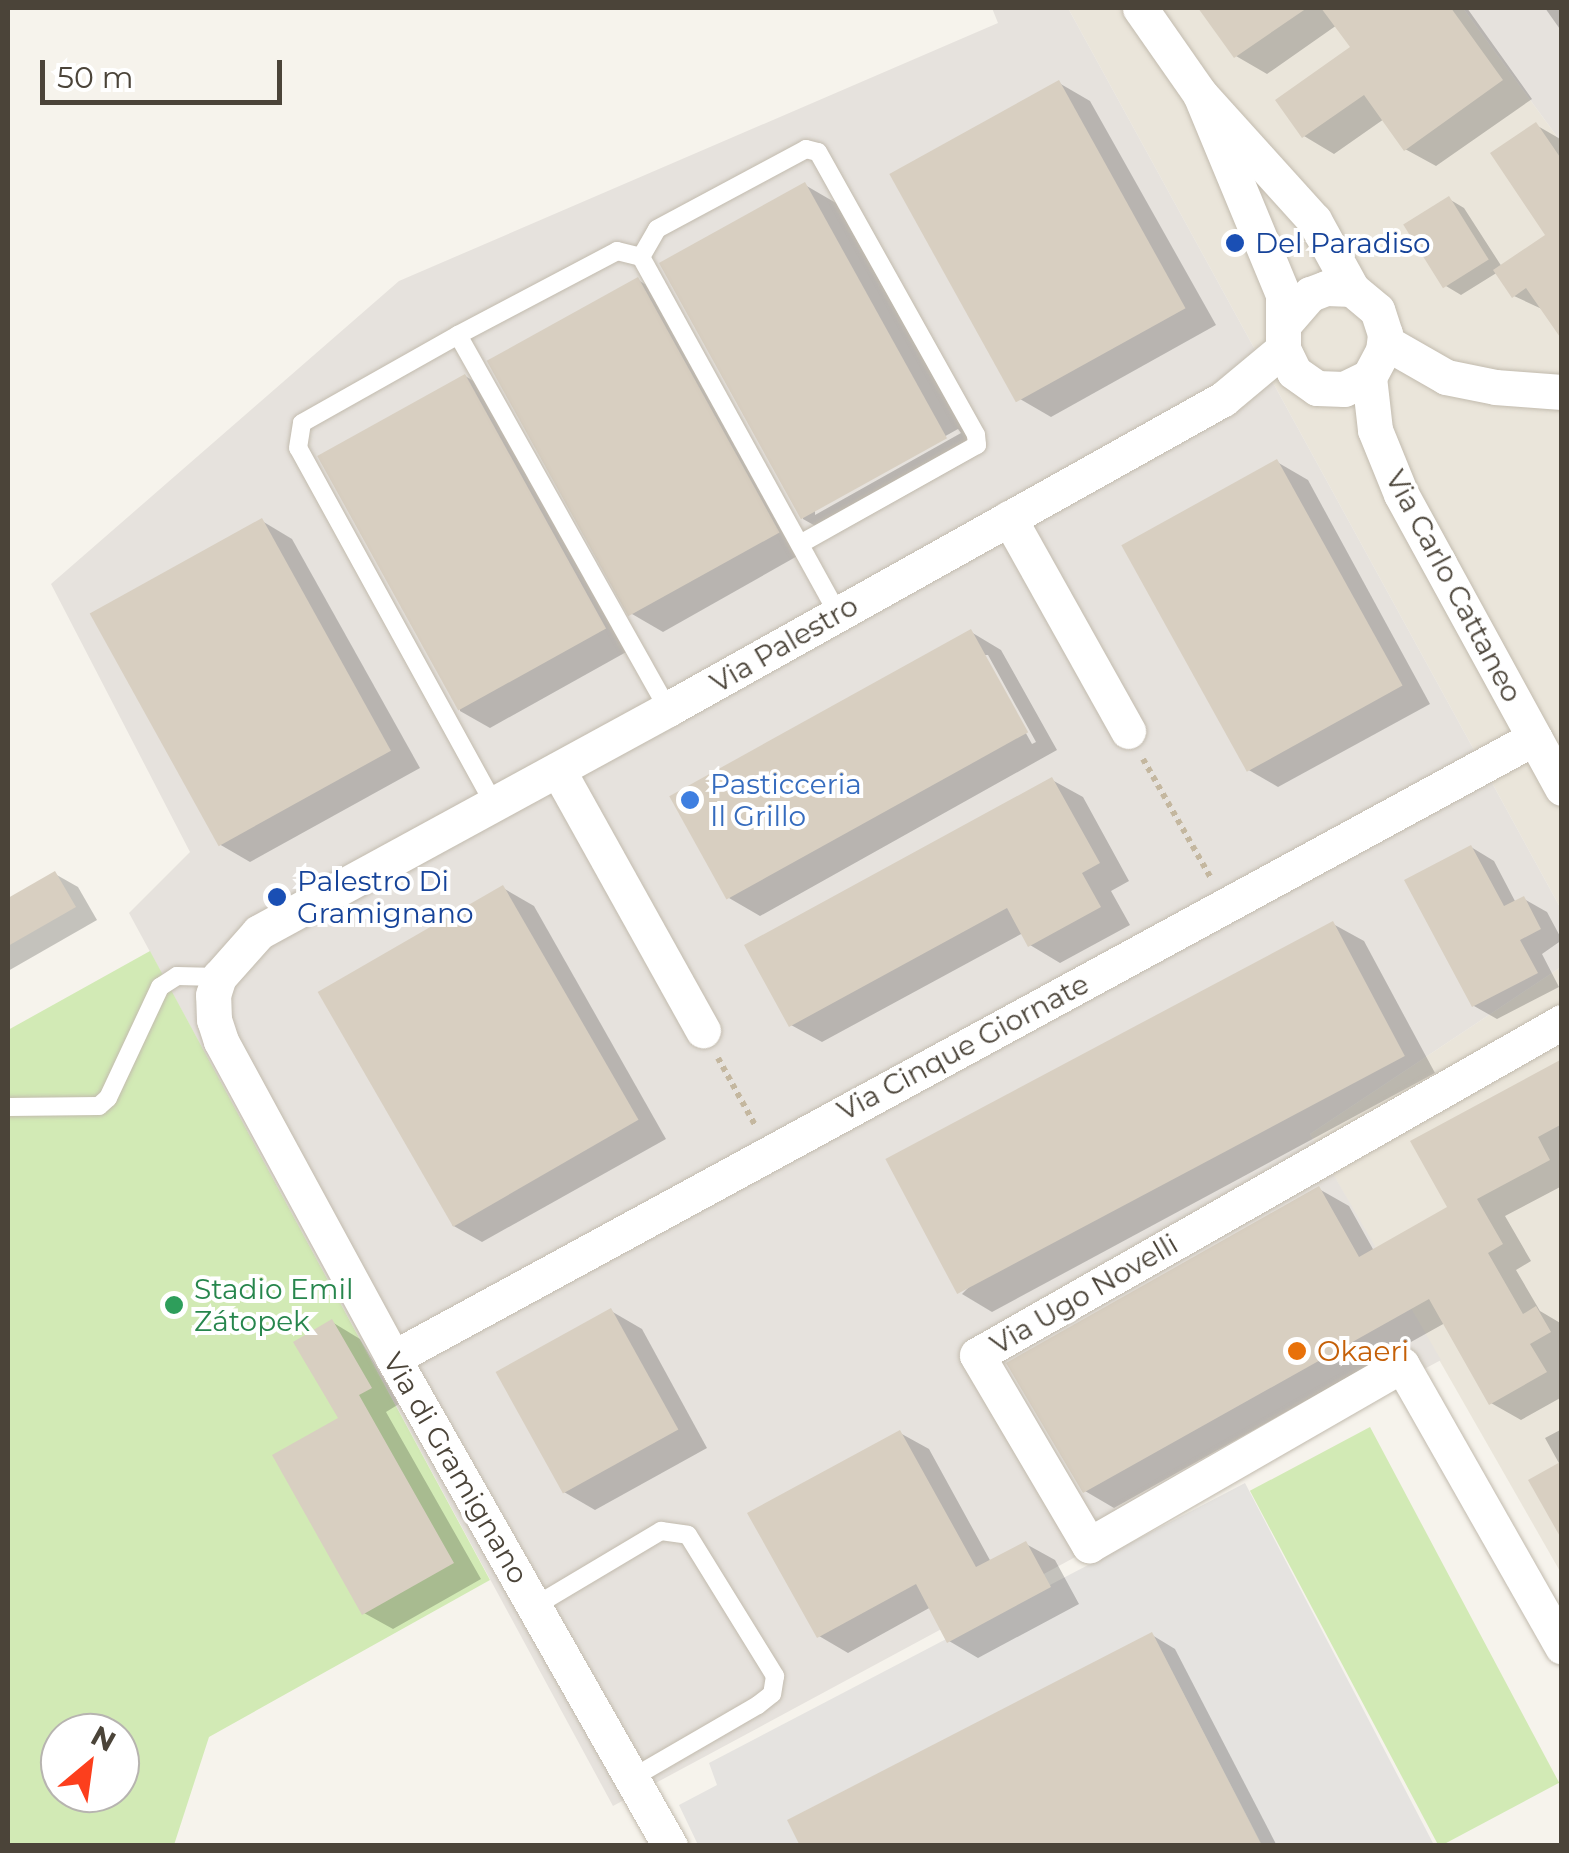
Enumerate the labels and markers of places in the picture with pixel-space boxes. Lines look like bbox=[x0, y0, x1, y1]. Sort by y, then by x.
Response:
place label: Del Paradiso bbox=[1255, 226, 1430, 260]
marker: Del Paradiso bbox=[1224, 232, 1246, 254]
place label: Pasticceria Il Grillo bbox=[710, 767, 862, 833]
marker: Pasticceria Il Grillo bbox=[679, 789, 701, 811]
place label: Palestro Di Gramignano bbox=[297, 864, 474, 930]
marker: Palestro Di Gramignano bbox=[266, 886, 288, 908]
place label: Stadio Emil Zátopek bbox=[194, 1272, 353, 1338]
marker: Stadio Emil Zátopek bbox=[163, 1294, 185, 1316]
place label: Okaeri bbox=[1317, 1334, 1409, 1368]
marker: Okaeri bbox=[1286, 1340, 1308, 1362]

